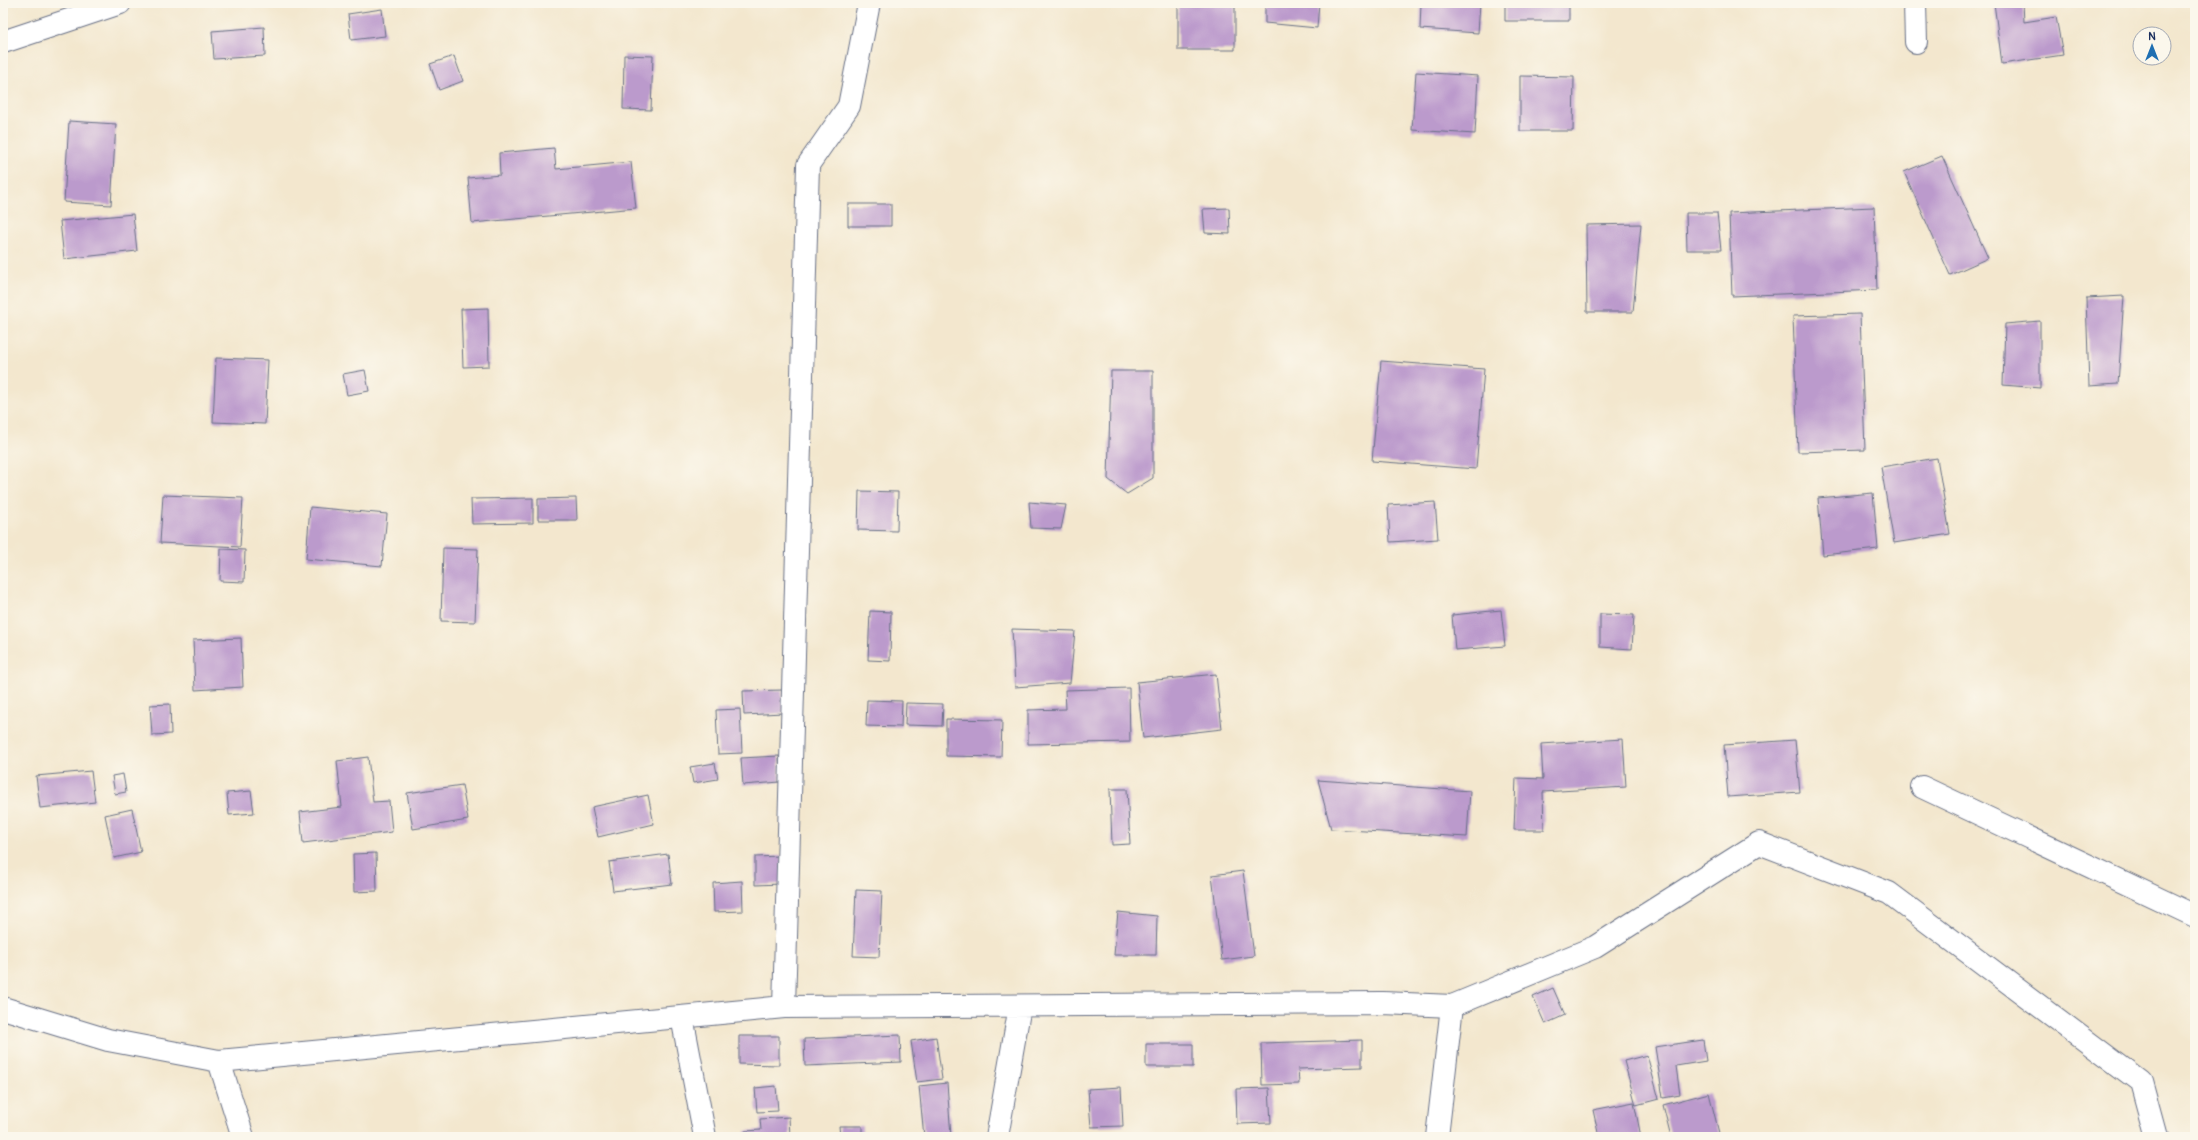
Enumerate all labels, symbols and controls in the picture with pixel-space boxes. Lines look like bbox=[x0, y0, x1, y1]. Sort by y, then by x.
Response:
north arrow bbox=[2132, 26, 2172, 66]
text: N bbox=[2148, 30, 2156, 43]

